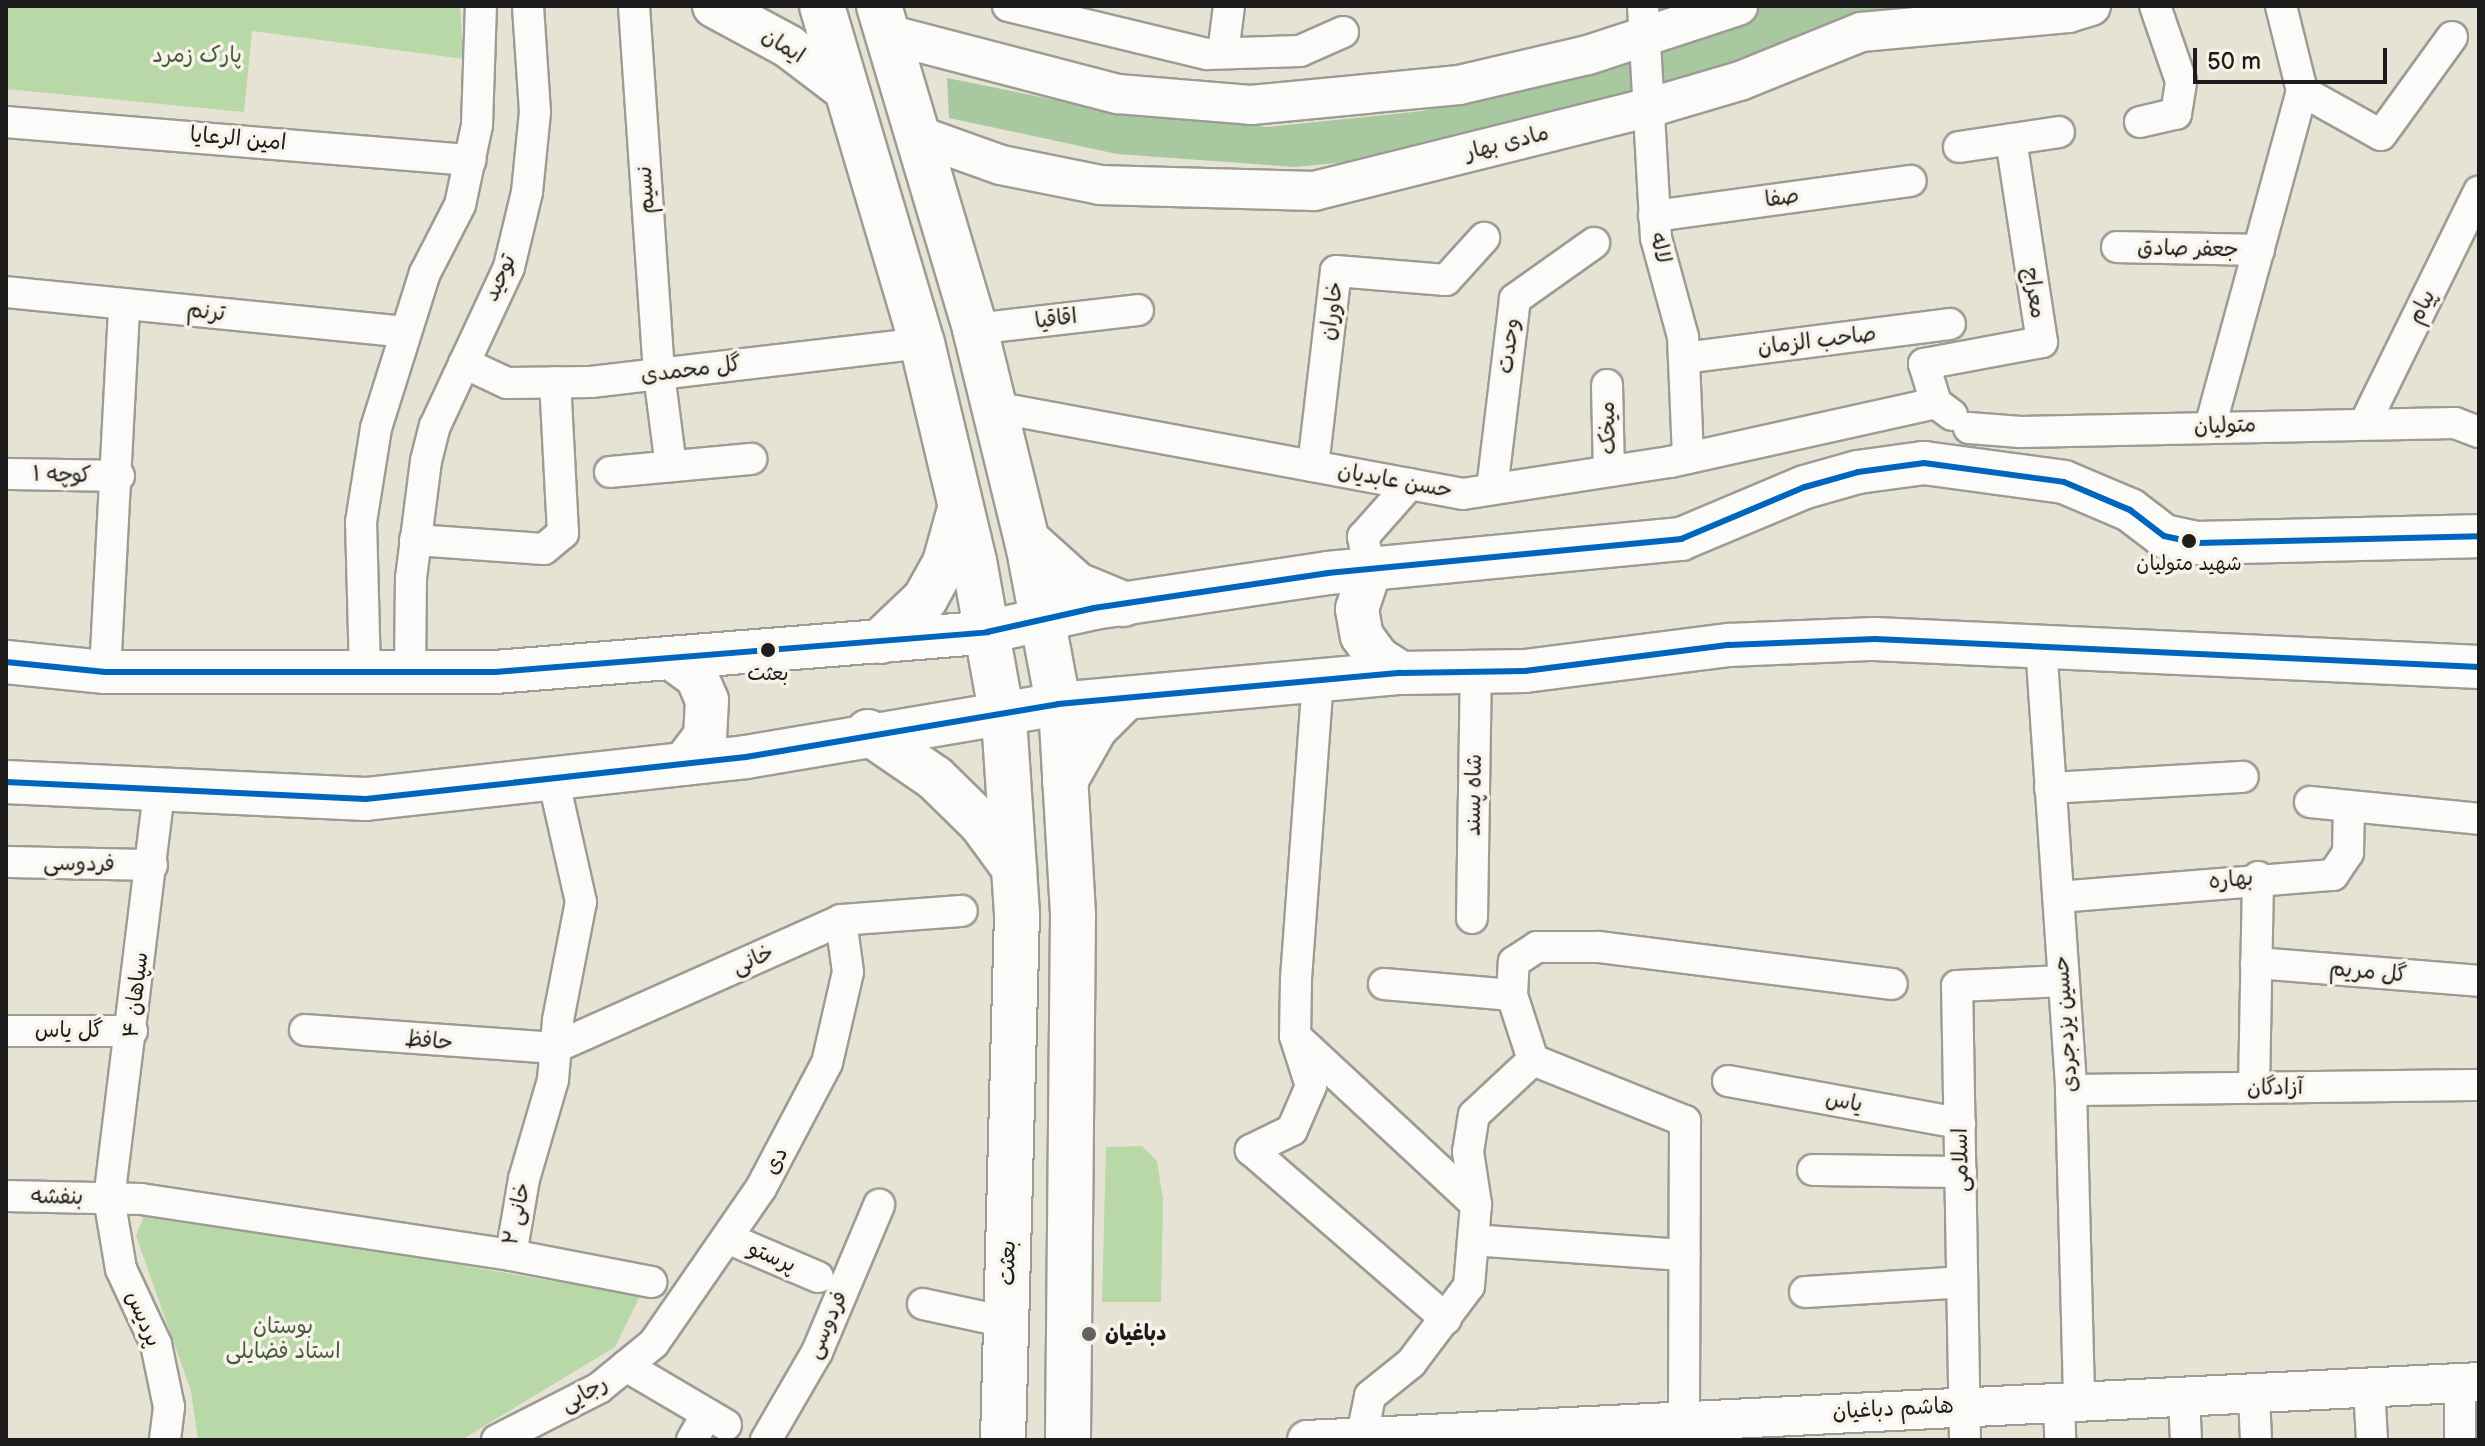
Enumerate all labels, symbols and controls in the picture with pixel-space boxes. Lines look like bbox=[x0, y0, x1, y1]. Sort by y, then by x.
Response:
street label: ایمان bbox=[757, 23, 809, 69]
scale bar bbox=[2197, 32, 2391, 82]
park label: پارک زمرد bbox=[152, 43, 242, 69]
text: 50 m bbox=[2207, 47, 2261, 76]
street label: مادی بهار bbox=[1462, 120, 1552, 166]
street label: امین الرعایا bbox=[189, 122, 287, 156]
street label: نسیم bbox=[631, 165, 661, 215]
street label: صفا bbox=[1763, 183, 1801, 213]
street label: لاله bbox=[1644, 230, 1676, 266]
street label: جعفر صادق bbox=[2137, 235, 2239, 263]
street label: توحید bbox=[478, 250, 522, 306]
street label: معراج bbox=[2017, 265, 2051, 321]
street label: خاوران bbox=[1315, 280, 1349, 342]
street label: پیام bbox=[2402, 286, 2442, 328]
street label: ترنم bbox=[185, 297, 227, 327]
street label: اقاقیا bbox=[1033, 303, 1079, 335]
street label: وحدت bbox=[1493, 317, 1525, 375]
street label: صاحب الزمان bbox=[1756, 321, 1878, 361]
street label: گل محمدی bbox=[639, 351, 743, 389]
street label: میخک bbox=[1594, 401, 1622, 455]
street label: متولیان bbox=[2193, 412, 2257, 440]
street label: حسن عابدیان bbox=[1336, 458, 1454, 504]
street label: کوچه ۱ bbox=[32, 461, 92, 489]
marker: شهید متولیان bbox=[2181, 533, 2197, 549]
place label: شهید متولیان bbox=[2136, 552, 2242, 576]
marker: بعثت bbox=[760, 642, 776, 658]
place label: بعثت bbox=[747, 662, 789, 686]
street label: شاه پسند bbox=[1460, 754, 1488, 836]
street label: فردوسی bbox=[43, 850, 115, 878]
street label: بهاره bbox=[2208, 865, 2254, 895]
street label: خانی bbox=[728, 939, 778, 981]
street label: سپاهان ۴ bbox=[118, 951, 154, 1039]
street label: حسین یزدجردی bbox=[2048, 955, 2084, 1093]
street label: گل مریم bbox=[2328, 955, 2408, 989]
street label: گل یاس bbox=[35, 1018, 103, 1044]
street label: حافظ bbox=[404, 1026, 454, 1056]
street label: آزادگان bbox=[2247, 1074, 2303, 1102]
street label: یاس bbox=[1823, 1086, 1865, 1118]
street label: اسلامی bbox=[1947, 1128, 1975, 1192]
street label: دی bbox=[758, 1143, 794, 1179]
street label: خانی ۲ bbox=[497, 1180, 537, 1248]
street label: بنفشه bbox=[31, 1183, 83, 1211]
street label: پرستو bbox=[744, 1235, 800, 1279]
street label: بعثت bbox=[994, 1240, 1022, 1286]
street label: پردیس bbox=[120, 1287, 166, 1351]
street label: فردوسی bbox=[800, 1287, 854, 1363]
park label: بوستان استاد فضایلی bbox=[225, 1313, 341, 1364]
place label: دباغیان bbox=[1105, 1321, 1166, 1347]
marker: دباغیان bbox=[1080, 1325, 1098, 1343]
street label: رجایی bbox=[556, 1370, 612, 1418]
street label: هاشم دباغیان bbox=[1832, 1393, 1954, 1425]

